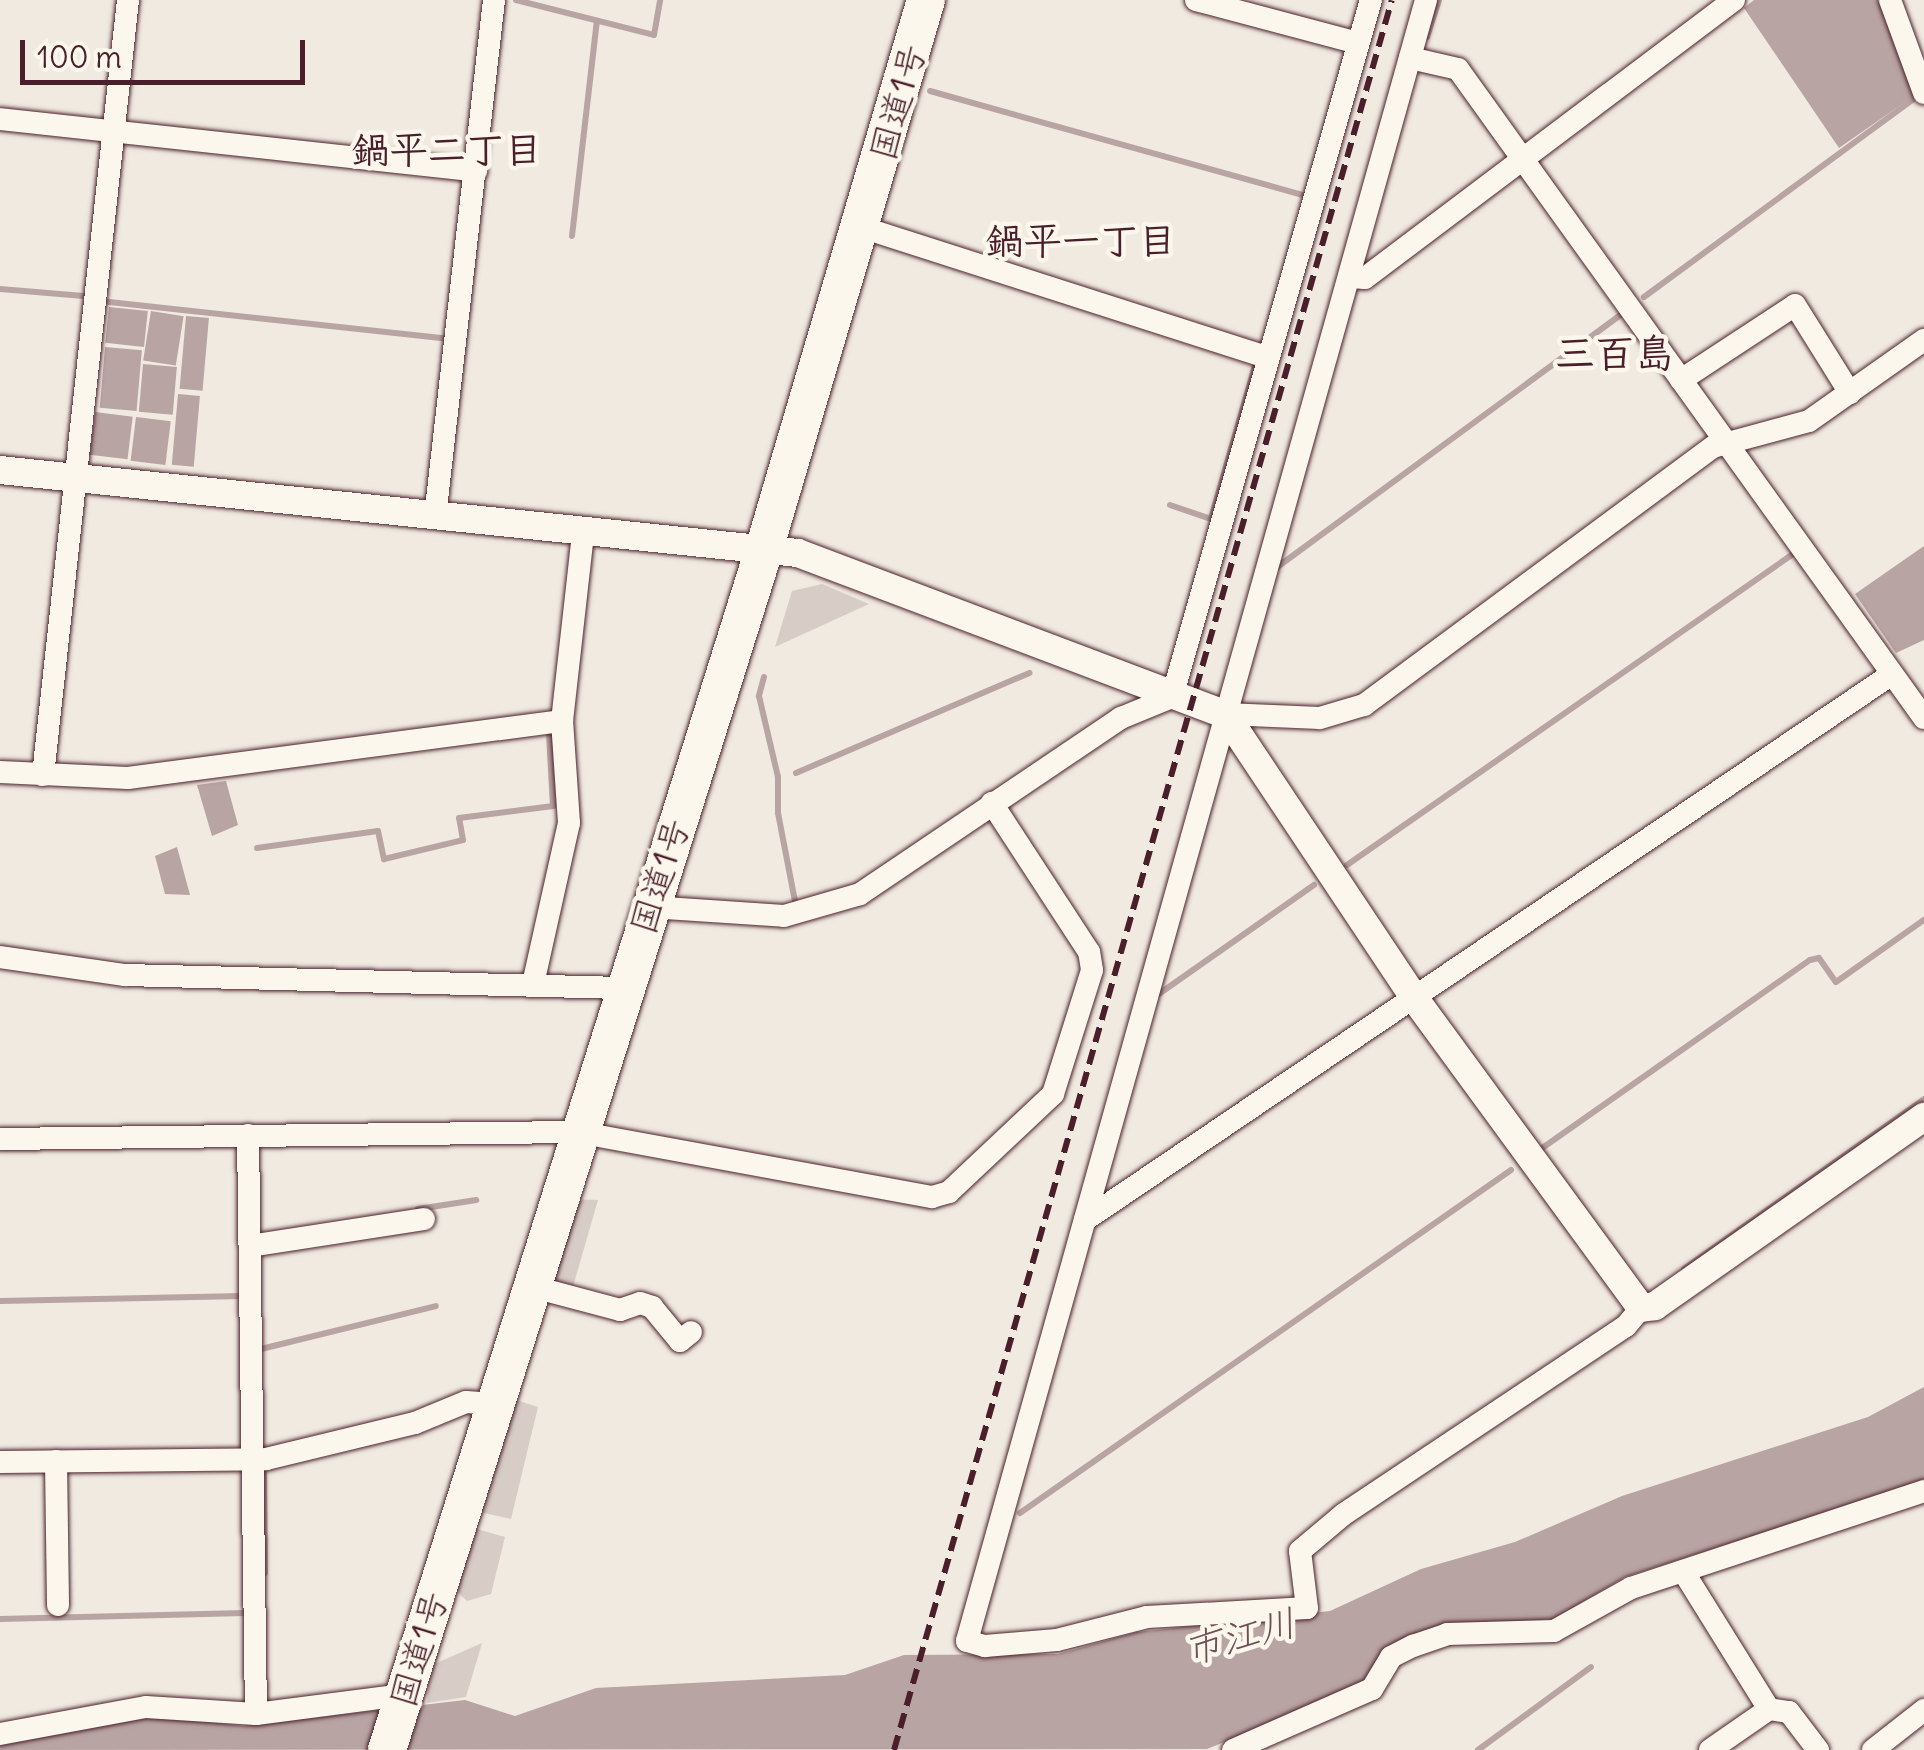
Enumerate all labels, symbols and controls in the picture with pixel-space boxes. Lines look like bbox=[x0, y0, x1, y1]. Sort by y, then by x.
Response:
scale bar bbox=[25, 20, 310, 82]
text: 100 m bbox=[37, 38, 122, 76]
street label: 国道1号 bbox=[860, 39, 934, 165]
district label: 鍋平二丁目 bbox=[352, 127, 542, 173]
district label: 鍋平一丁目 bbox=[986, 218, 1176, 264]
district label: 三百島 bbox=[1555, 329, 1675, 377]
street label: 国道1号 bbox=[621, 813, 697, 939]
street label: 国道1号 bbox=[381, 1586, 455, 1712]
water label: 市江川 bbox=[1179, 1599, 1301, 1673]

